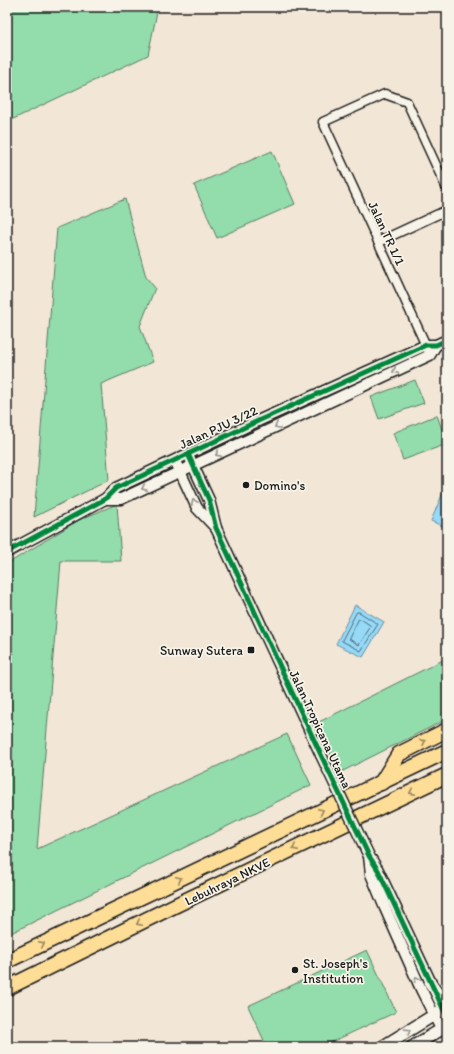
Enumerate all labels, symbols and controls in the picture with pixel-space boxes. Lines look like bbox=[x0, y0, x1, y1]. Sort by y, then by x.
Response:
street label: Jalan TR 1/1 bbox=[365, 199, 408, 267]
one-way arrow bbox=[391, 366, 399, 374]
street label: Jalan PJU 3/22 bbox=[177, 403, 260, 452]
one-way arrow bbox=[273, 421, 280, 429]
one-way arrow bbox=[215, 449, 223, 457]
place label: Domino's bbox=[254, 478, 305, 493]
marker: Domino's bbox=[241, 480, 251, 490]
one-way arrow bbox=[141, 483, 149, 491]
one-way arrow bbox=[192, 499, 199, 507]
place label: Sunway Sutera bbox=[160, 643, 244, 658]
marker: Sunway Sutera bbox=[246, 645, 256, 655]
street label: Jalan Tropicana Utama bbox=[287, 668, 355, 791]
one-way arrow bbox=[419, 739, 426, 747]
one-way arrow bbox=[409, 787, 416, 795]
one-way arrow bbox=[317, 808, 325, 816]
one-way arrow bbox=[291, 843, 299, 851]
street label: Lebuhraya NKVE bbox=[182, 854, 272, 908]
one-way arrow bbox=[174, 876, 182, 884]
one-way arrow bbox=[136, 918, 144, 926]
one-way arrow bbox=[38, 941, 45, 949]
place label: St. Joseph's Institution bbox=[303, 956, 368, 986]
marker: St. Joseph's Institution bbox=[290, 965, 300, 975]
one-way arrow bbox=[414, 976, 422, 984]
one-way arrow bbox=[404, 1028, 411, 1036]

